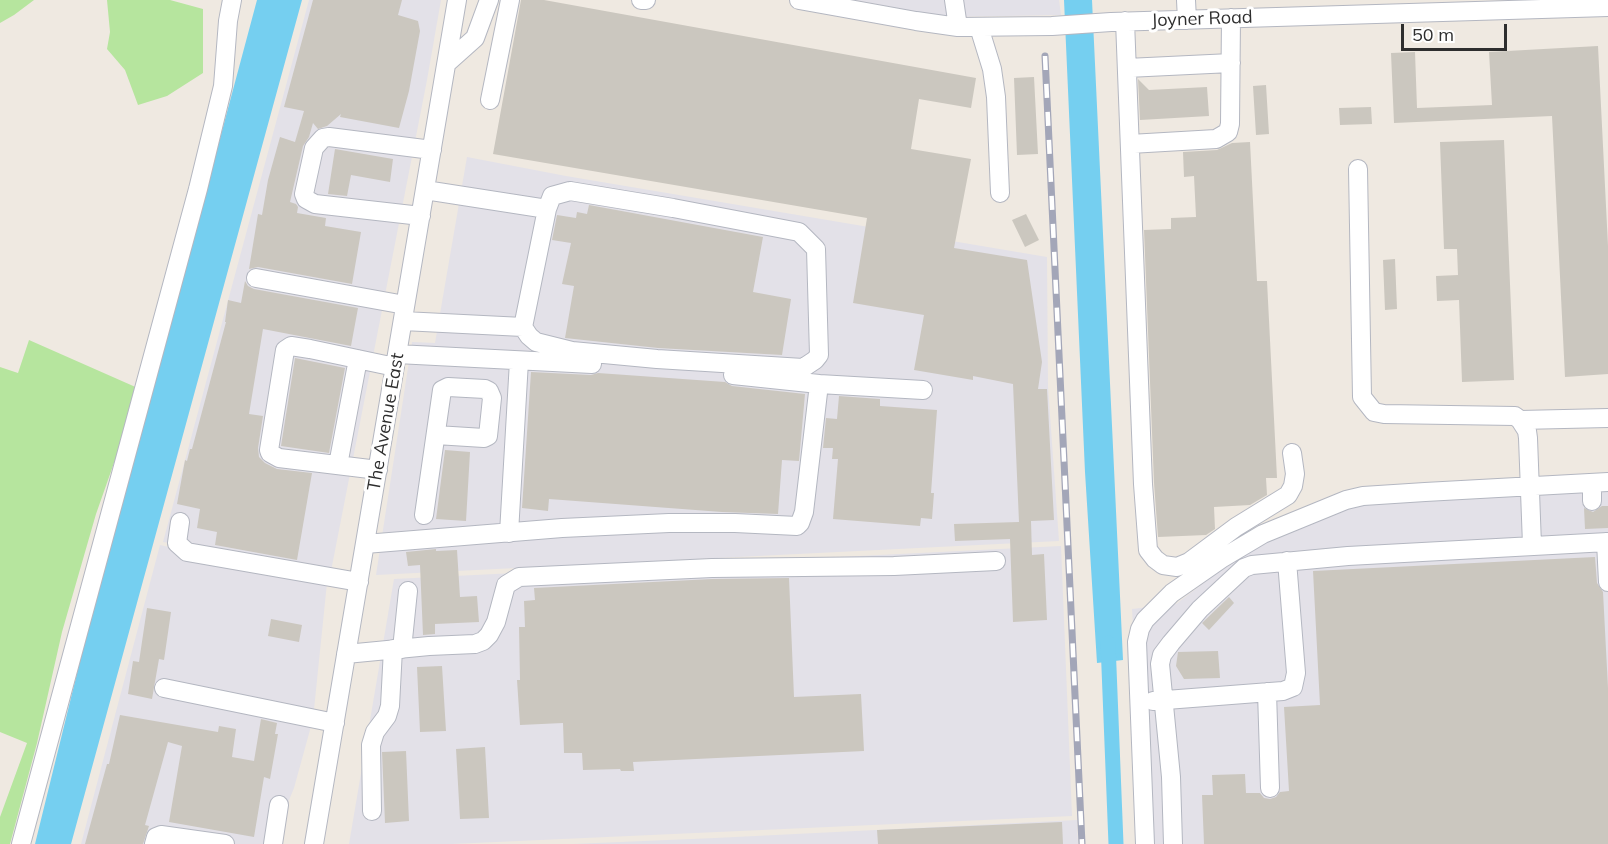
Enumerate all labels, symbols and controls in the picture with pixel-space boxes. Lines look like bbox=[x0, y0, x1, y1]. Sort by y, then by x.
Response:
street label: Joyner Road bbox=[1151, 6, 1253, 32]
scale bar bbox=[1404, 12, 1510, 50]
text: 50 m bbox=[1412, 23, 1454, 46]
street label: The Avenue East bbox=[363, 351, 409, 493]

